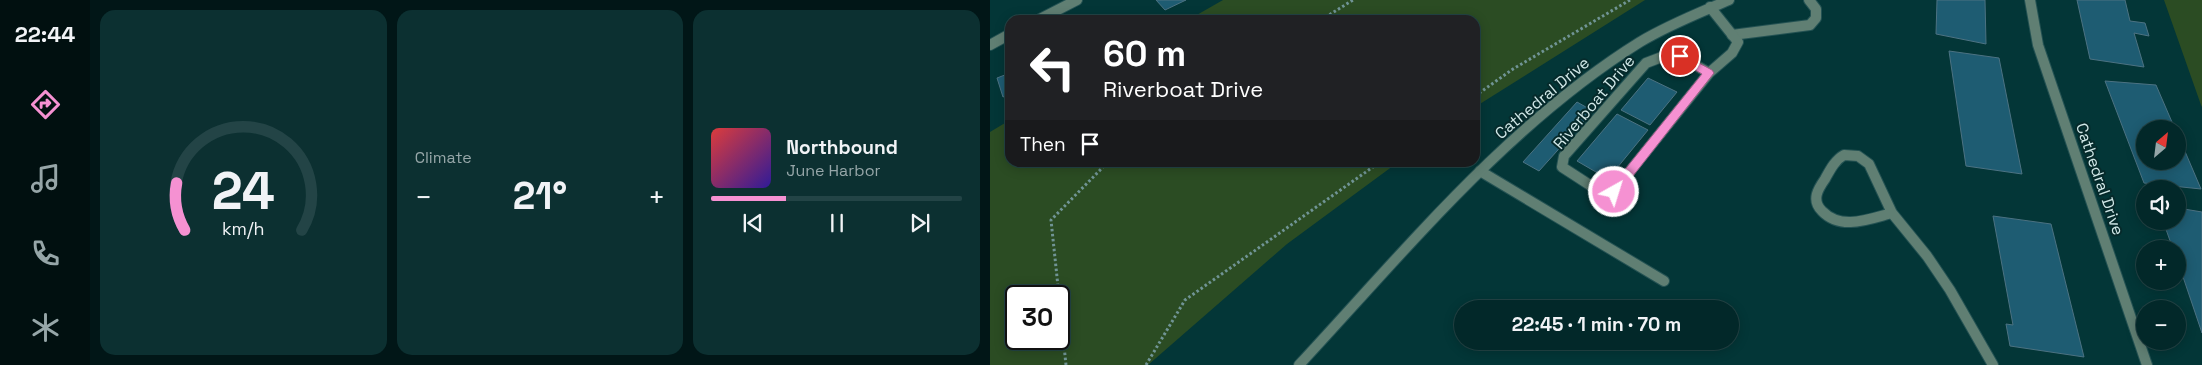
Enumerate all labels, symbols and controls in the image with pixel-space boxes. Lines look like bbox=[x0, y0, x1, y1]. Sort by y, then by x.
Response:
text: 22:44 bbox=[15, 20, 75, 48]
text: 60 m bbox=[1103, 32, 1186, 76]
icon: left bbox=[1020, 35, 1085, 100]
pin bbox=[1659, 35, 1701, 77]
icon: arrive bbox=[1666, 42, 1694, 70]
street label: Riverboat Drive bbox=[1549, 51, 1639, 153]
street label: Cathedral Drive bbox=[1490, 52, 1594, 144]
text: Riverboat Drive bbox=[1103, 75, 1263, 103]
icon: directions bbox=[28, 87, 63, 122]
street label: Cathedral Drive bbox=[2071, 120, 2129, 238]
north arrow bbox=[2136, 120, 2186, 170]
map controls bbox=[2136, 120, 2186, 350]
icon: arrive bbox=[1076, 130, 1104, 158]
text: Then bbox=[1020, 132, 1066, 157]
text: Northbound bbox=[786, 135, 898, 160]
text: Climate bbox=[415, 147, 472, 168]
text: 24 bbox=[212, 158, 275, 224]
text: June Harbor bbox=[786, 160, 881, 181]
icon: music bbox=[28, 161, 63, 196]
position arrow bbox=[1587, 165, 1639, 217]
text: 21° bbox=[513, 172, 567, 220]
text: − bbox=[415, 179, 432, 215]
text: + bbox=[648, 179, 665, 215]
button: sound bbox=[2136, 180, 2186, 230]
icon: previous bbox=[739, 209, 767, 237]
icon: pause bbox=[823, 209, 851, 237]
icon: next bbox=[906, 209, 934, 237]
text: km/h bbox=[222, 217, 265, 240]
icon: phone bbox=[28, 236, 63, 271]
button: + bbox=[2136, 240, 2186, 290]
speed limit sign: 30 bbox=[1005, 285, 1070, 350]
button: − bbox=[2136, 300, 2186, 350]
icon: climate bbox=[28, 310, 63, 345]
text: 22:45 · 1 min · 70 m bbox=[1512, 312, 1681, 337]

